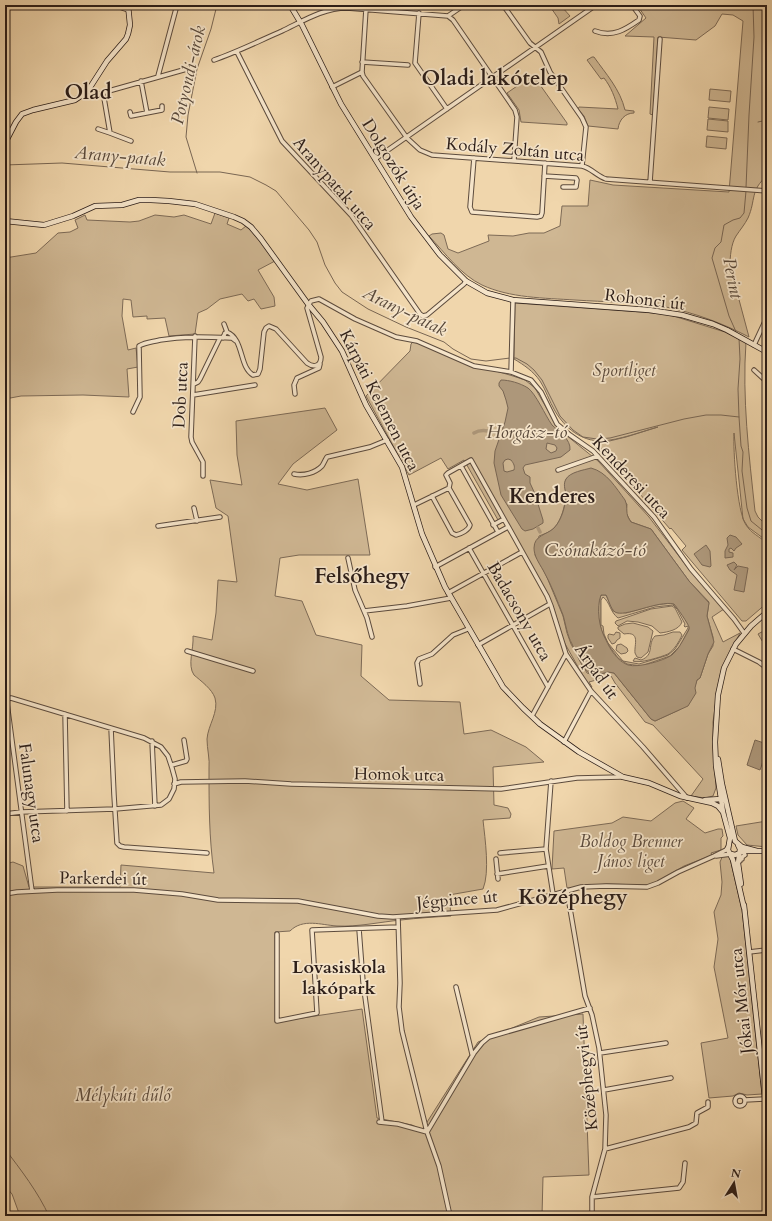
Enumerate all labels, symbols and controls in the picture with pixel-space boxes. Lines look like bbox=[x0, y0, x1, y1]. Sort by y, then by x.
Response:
water label: Potyondi-árok bbox=[165, 23, 212, 127]
district label: Oladi lakótelep bbox=[422, 64, 568, 93]
district label: Olad bbox=[64, 78, 112, 107]
street label: Dolgozók útja bbox=[356, 114, 431, 215]
street label: Aranypatak utca bbox=[288, 132, 382, 235]
street label: Kodály Zoltán utca bbox=[445, 132, 586, 167]
water label: Arany-patak bbox=[72, 140, 167, 173]
water label: Perint bbox=[716, 256, 749, 302]
water label: Arany-patak bbox=[357, 280, 451, 343]
street label: Rohonci út bbox=[603, 283, 687, 316]
street label: Kárpáti Kelemen utca bbox=[334, 326, 425, 475]
park label: Sportliget bbox=[592, 359, 657, 382]
street label: Dob utca bbox=[167, 361, 194, 429]
water label: Horgász-tó bbox=[487, 420, 568, 445]
street label: Kenderesi utca bbox=[587, 431, 676, 524]
district label: Kenderes bbox=[509, 482, 595, 511]
water label: Csónakázó-tó bbox=[544, 538, 646, 563]
street label: Badacsony utca bbox=[482, 557, 558, 666]
district label: Felsőhegy bbox=[314, 562, 410, 591]
street label: Árpád út bbox=[569, 639, 624, 704]
street label: Falunagy utca bbox=[13, 742, 50, 845]
street label: Homok utca bbox=[354, 762, 445, 787]
park label: Boldog Brenner János liget bbox=[579, 830, 683, 873]
street label: Parkerdei út bbox=[59, 866, 148, 891]
district label: Középhegy bbox=[518, 883, 628, 912]
street label: Jégpince út bbox=[413, 884, 499, 915]
street label: Jókai Mór utca bbox=[724, 946, 759, 1058]
district label: Lovasiskola lakópark bbox=[292, 955, 386, 1001]
street label: Középhegyi út bbox=[569, 1024, 603, 1132]
park label: Mélykúti dűlő bbox=[75, 1084, 173, 1107]
north arrow bbox=[714, 1163, 754, 1203]
text: N bbox=[730, 1165, 742, 1182]

